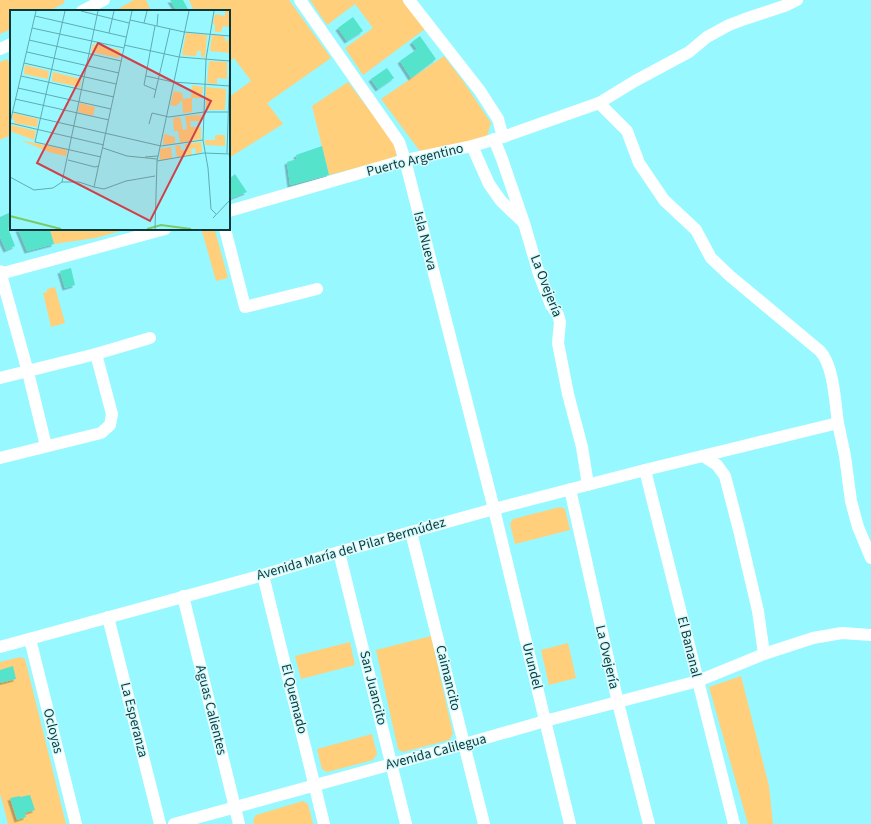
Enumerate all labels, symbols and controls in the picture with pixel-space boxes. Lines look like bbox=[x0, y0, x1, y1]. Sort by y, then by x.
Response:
inset map bbox=[10, 10, 230, 230]
street label: Puerto Argentino bbox=[364, 138, 466, 182]
street label: Isla Nueva bbox=[408, 209, 442, 273]
street label: La Ovejería bbox=[525, 252, 567, 320]
street label: Avenida María del Pilar Bermúdez bbox=[254, 512, 448, 586]
street label: El Bananal bbox=[672, 614, 706, 680]
street label: La Ovejería bbox=[590, 623, 624, 691]
street label: Urundel bbox=[517, 641, 548, 692]
street label: Caimancito bbox=[430, 643, 466, 713]
street label: San Juancito bbox=[354, 649, 392, 727]
street label: El Quemado bbox=[276, 662, 312, 736]
street label: Aguas Calientes bbox=[190, 663, 232, 757]
street label: La Esperanza bbox=[115, 680, 153, 760]
street label: Ocloyas bbox=[38, 706, 68, 756]
street label: Avenida Calilegua bbox=[383, 729, 489, 775]

